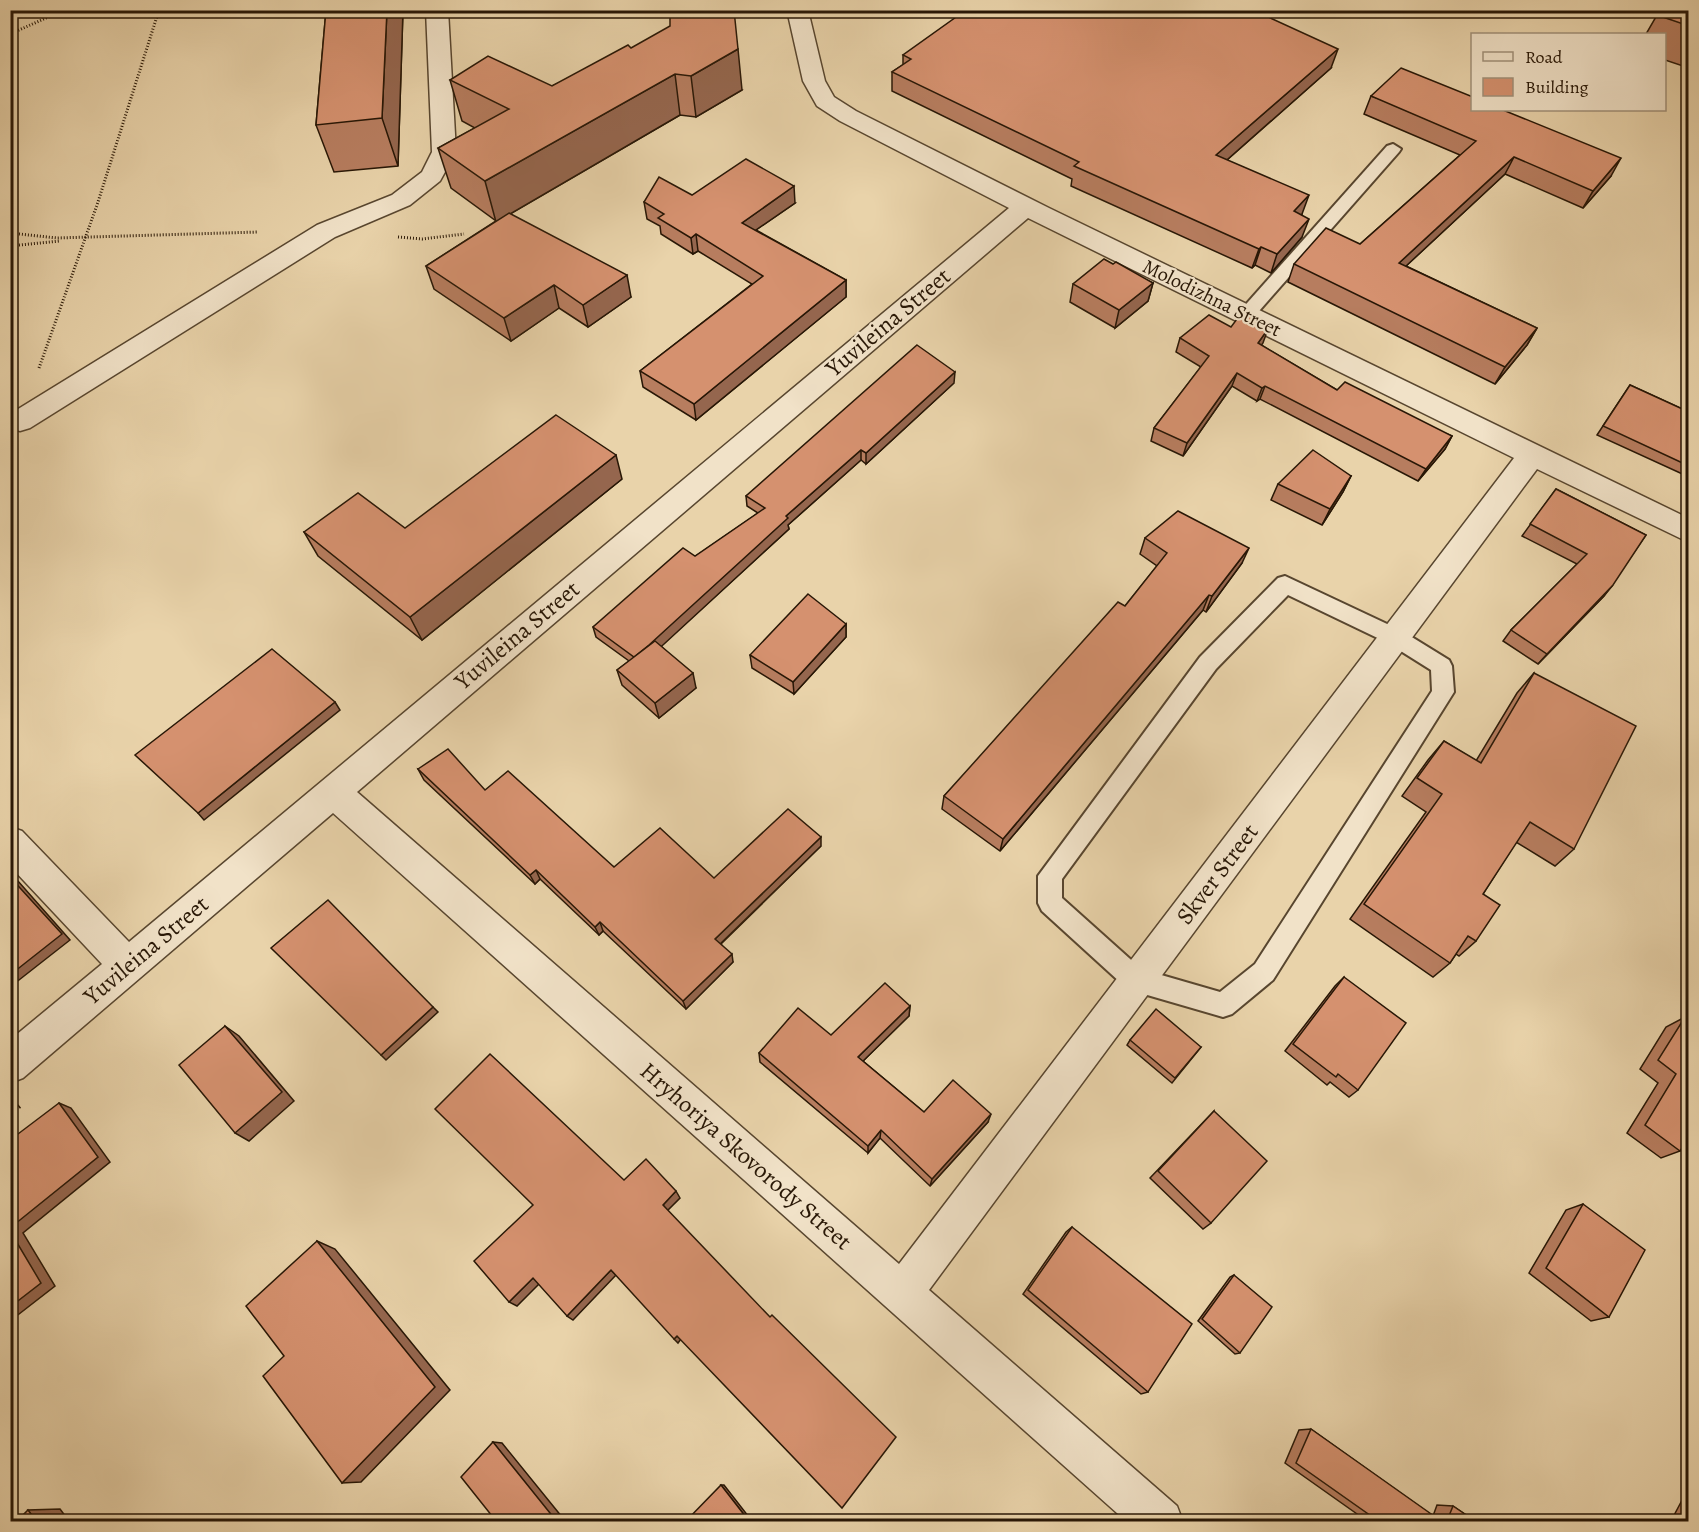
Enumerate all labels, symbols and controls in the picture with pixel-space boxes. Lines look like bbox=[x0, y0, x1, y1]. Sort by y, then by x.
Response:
legend bbox=[1471, 33, 1666, 111]
text: Road bbox=[1525, 45, 1563, 69]
text: Building bbox=[1525, 75, 1589, 99]
street label: Molodizhna Street bbox=[1138, 253, 1286, 343]
street label: Yuvileina Street bbox=[818, 260, 957, 384]
street label: Yuvileina Street bbox=[447, 573, 586, 697]
street label: Skver Street bbox=[1169, 817, 1265, 931]
street label: Yuvileina Street bbox=[76, 888, 215, 1012]
street label: Hryhoriya Skovorody Street bbox=[633, 1055, 859, 1257]

